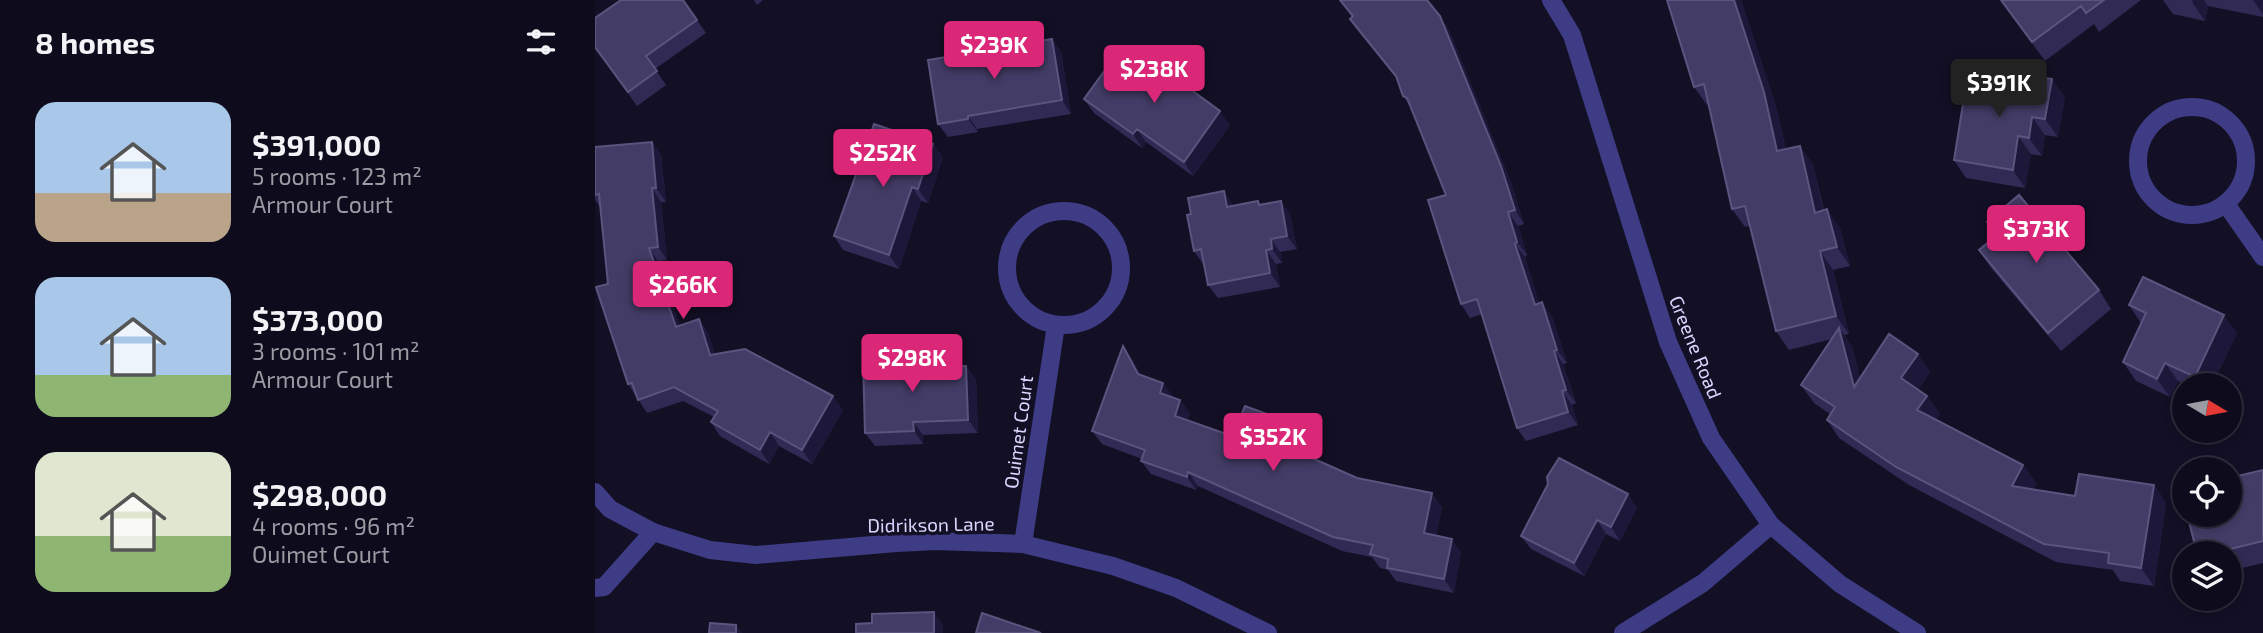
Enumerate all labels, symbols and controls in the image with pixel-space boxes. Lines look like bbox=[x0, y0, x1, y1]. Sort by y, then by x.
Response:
pin: $239K bbox=[945, 22, 1043, 81]
icon: filters bbox=[522, 23, 560, 61]
text: 8 homes bbox=[35, 24, 155, 60]
text: $239K bbox=[960, 30, 1028, 58]
pin: $238K bbox=[1105, 46, 1203, 105]
text: $238K bbox=[1120, 54, 1188, 82]
pin: $391K bbox=[1950, 60, 2048, 119]
text: $391K bbox=[1967, 68, 2031, 96]
text: $391,000 bbox=[252, 126, 381, 162]
icon: home bbox=[91, 130, 175, 214]
pin: $252K bbox=[834, 130, 932, 189]
text: $252K bbox=[849, 138, 917, 166]
text: 5 rooms · 123 m² bbox=[252, 162, 422, 190]
text: Armour Court bbox=[252, 190, 393, 218]
pin: $373K bbox=[1987, 205, 2085, 265]
text: $373K bbox=[2003, 214, 2069, 242]
pin: $266K bbox=[634, 262, 732, 321]
text: $266K bbox=[649, 270, 717, 298]
street label: Greene Road bbox=[1665, 292, 1727, 402]
text: $373,000 bbox=[252, 301, 383, 337]
icon: home bbox=[91, 305, 175, 389]
pin: $298K bbox=[863, 334, 961, 394]
text: 3 rooms · 101 m² bbox=[252, 337, 419, 365]
text: $298K bbox=[877, 343, 947, 371]
text: Armour Court bbox=[252, 365, 393, 393]
north arrow bbox=[2172, 373, 2242, 443]
map controls bbox=[2172, 373, 2242, 611]
street label: Ouimet Court bbox=[999, 374, 1037, 490]
pin: $352K bbox=[1224, 414, 1322, 473]
text: $352K bbox=[1239, 422, 1307, 450]
button: locate bbox=[2172, 457, 2242, 527]
text: $298,000 bbox=[252, 476, 387, 512]
icon: home bbox=[91, 480, 175, 564]
street label: Didrikson Lane bbox=[867, 511, 995, 537]
text: 4 rooms · 96 m² bbox=[252, 512, 415, 540]
text: Ouimet Court bbox=[252, 540, 390, 568]
button: layers bbox=[2172, 541, 2242, 611]

